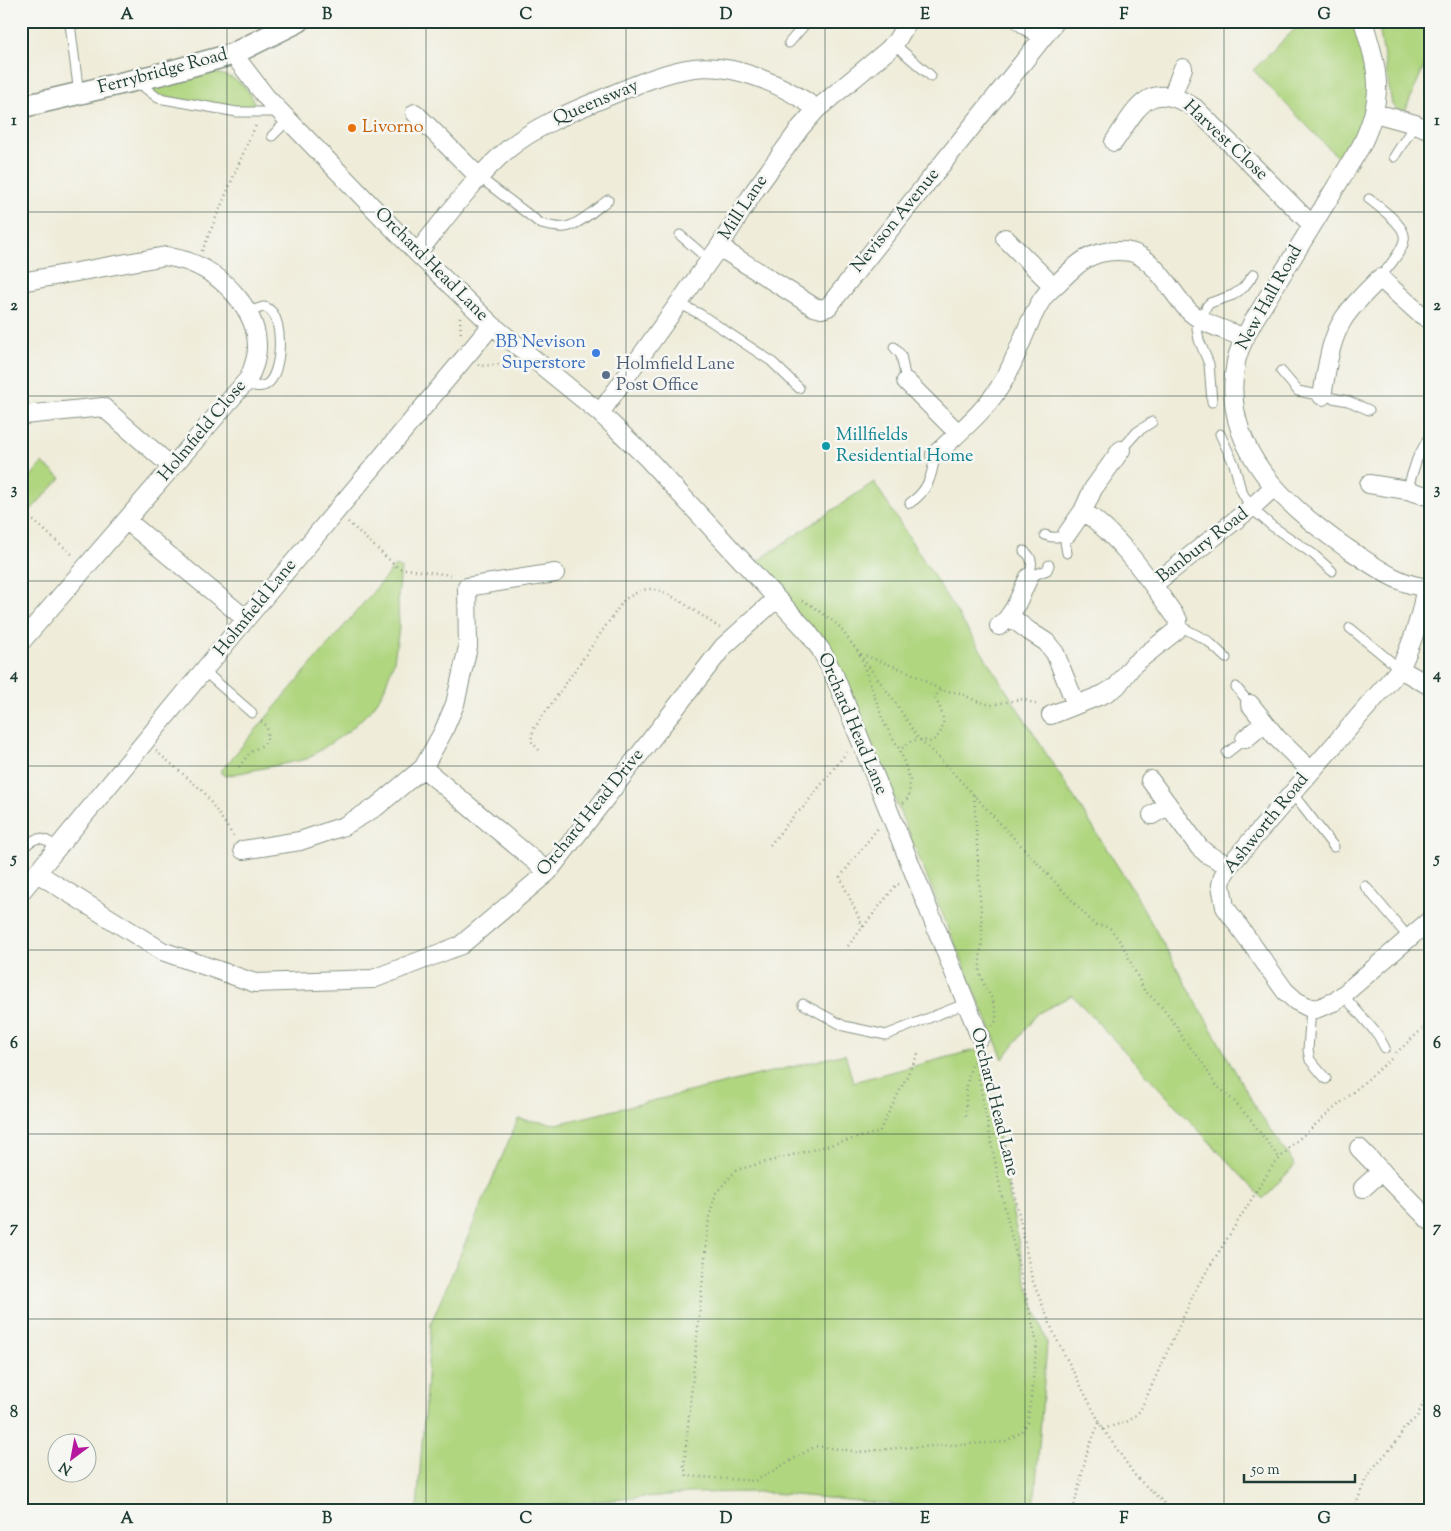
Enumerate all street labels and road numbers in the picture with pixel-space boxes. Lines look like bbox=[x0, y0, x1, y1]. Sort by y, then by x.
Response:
street label: Ferrybridge Road bbox=[95, 42, 231, 102]
street label: Queensway bbox=[549, 73, 643, 133]
street label: Harvest Close bbox=[1177, 95, 1273, 187]
street label: Nevison Avenue bbox=[846, 163, 946, 279]
street label: Mill Lane bbox=[713, 170, 775, 246]
street label: Orchard Head Lane bbox=[368, 202, 494, 328]
street label: New Hall Road bbox=[1230, 241, 1310, 355]
street label: Holmfield Close bbox=[153, 375, 253, 487]
street label: Banbury Road bbox=[1152, 502, 1254, 590]
street label: Holmfield Lane bbox=[209, 554, 303, 662]
street label: Orchard Head Lane bbox=[810, 649, 894, 799]
street label: Orchard Head Drive bbox=[531, 744, 651, 882]
street label: Ashworth Road bbox=[1218, 768, 1316, 880]
street label: Orchard Head Lane bbox=[963, 1025, 1025, 1179]

